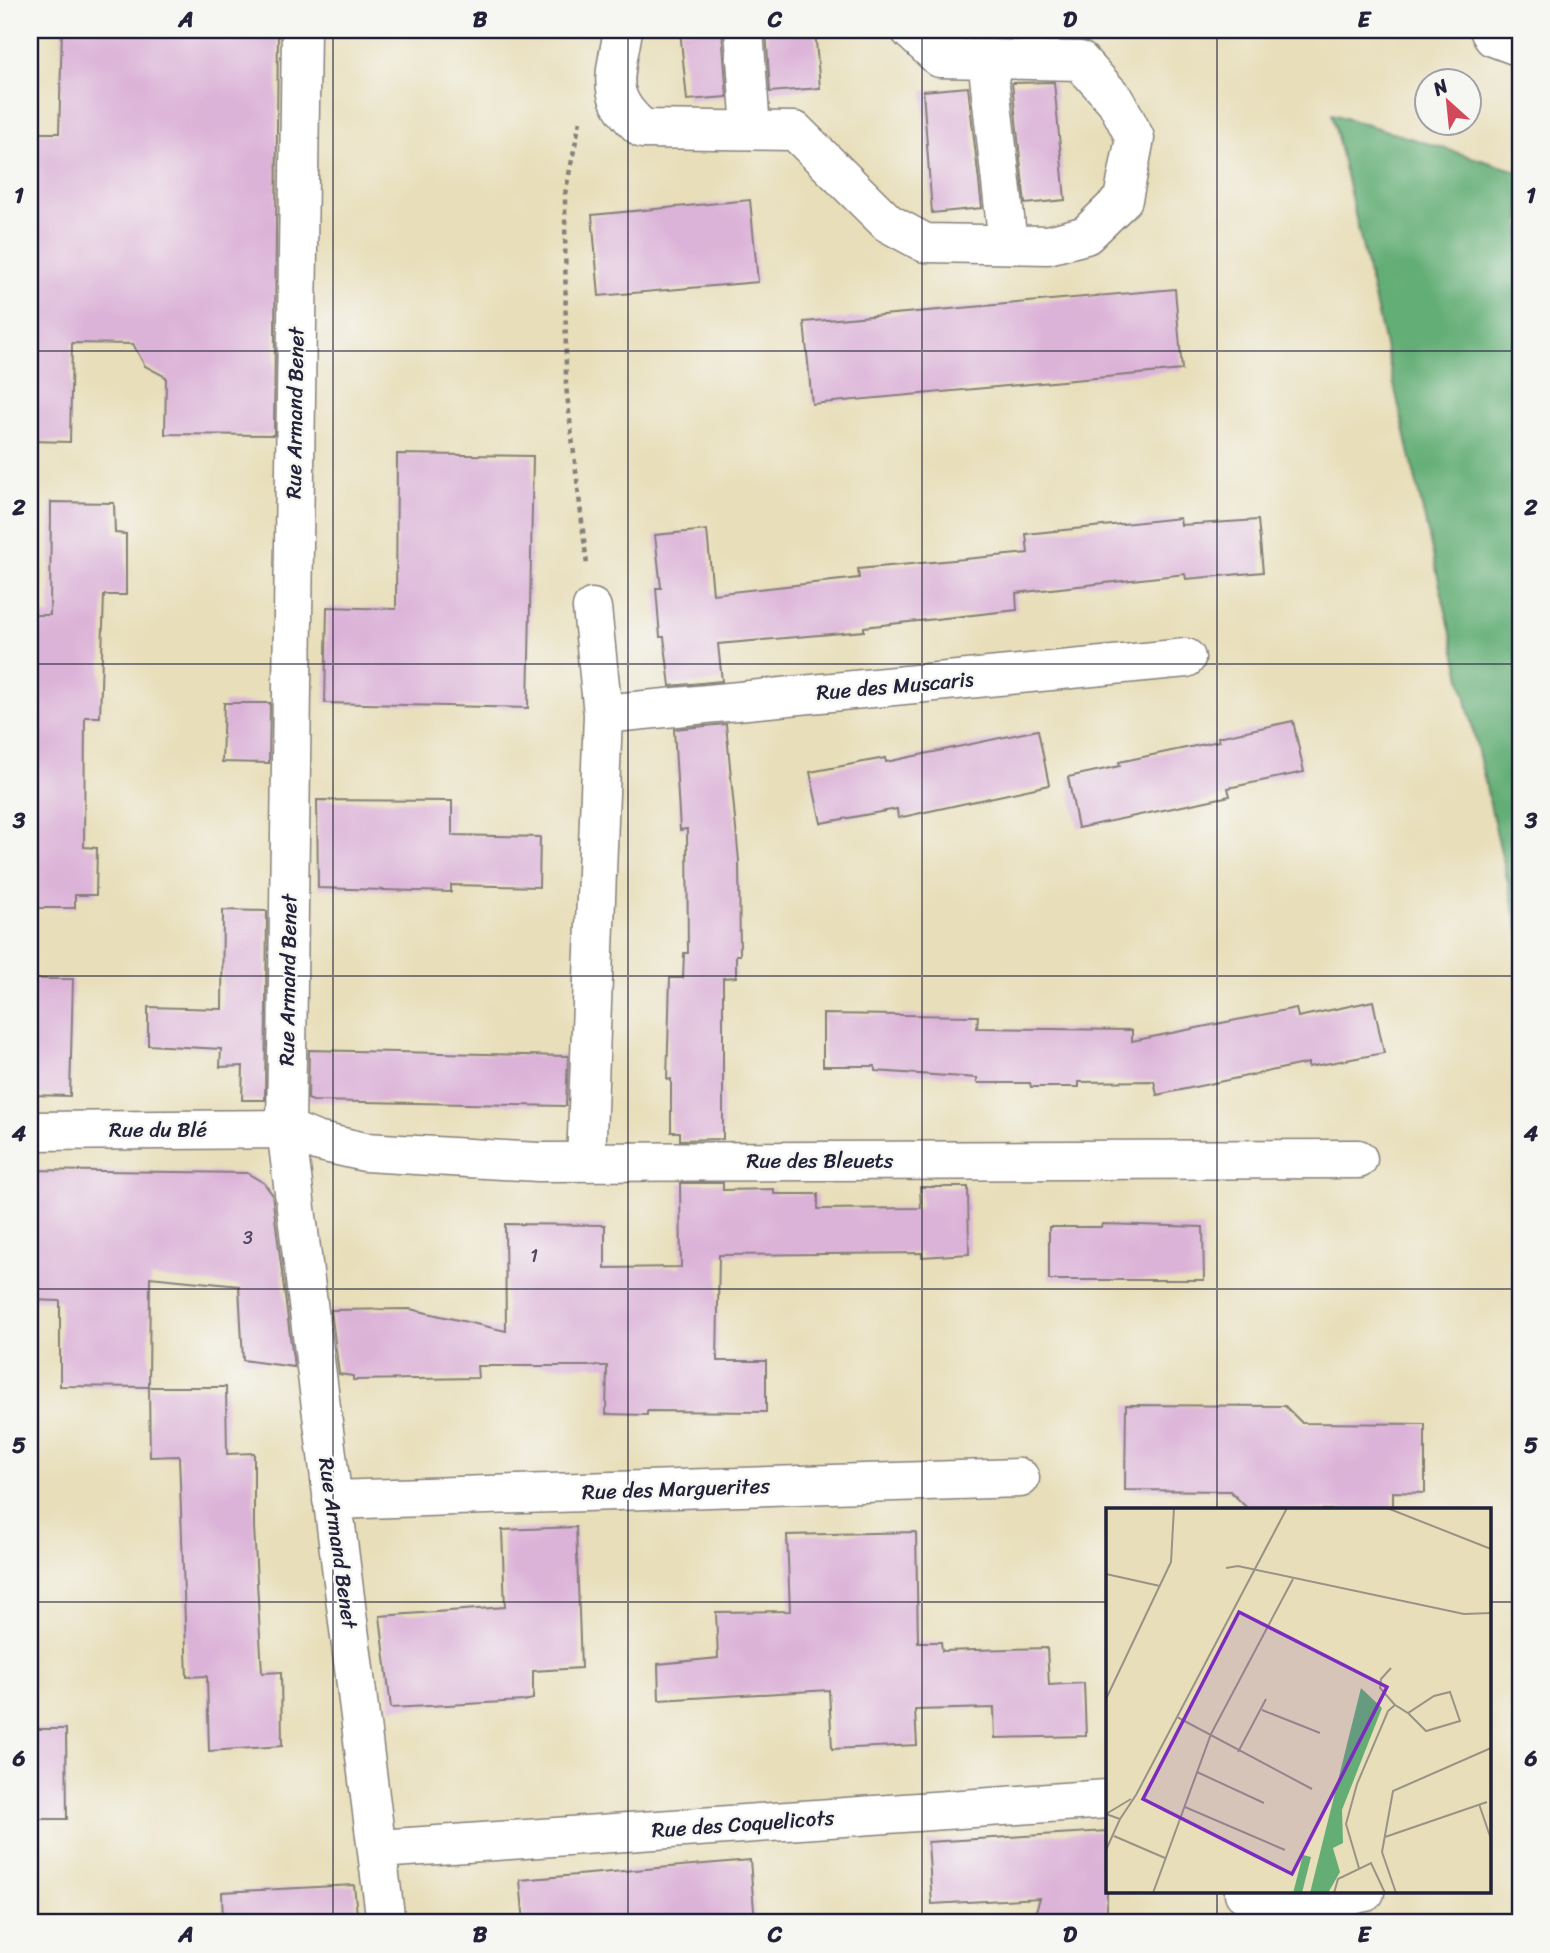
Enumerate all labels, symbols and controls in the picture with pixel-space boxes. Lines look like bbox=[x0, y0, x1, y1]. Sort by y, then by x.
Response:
text: A bbox=[177, 0, 194, 40]
text: B bbox=[473, 0, 488, 40]
text: C bbox=[767, 0, 783, 40]
text: D bbox=[1063, 0, 1078, 40]
text: E bbox=[1358, 0, 1373, 40]
north arrow bbox=[1414, 66, 1484, 136]
text: N bbox=[1426, 69, 1455, 105]
text: 1 bbox=[14, 175, 24, 216]
text: 1 bbox=[1526, 175, 1536, 216]
street label: Rue Armand Benet bbox=[275, 325, 316, 499]
text: 2 bbox=[11, 487, 26, 528]
text: 2 bbox=[1523, 487, 1538, 528]
street label: Rue des Muscaris bbox=[815, 660, 976, 712]
text: 3 bbox=[12, 800, 26, 841]
text: 3 bbox=[1524, 800, 1538, 841]
street label: Rue Armand Benet bbox=[268, 892, 309, 1066]
street label: Rue du Blé bbox=[109, 1111, 207, 1149]
text: 4 bbox=[11, 1113, 27, 1154]
text: 4 bbox=[1523, 1113, 1539, 1154]
street label: Rue des Bleuets bbox=[747, 1142, 894, 1180]
house number: 3 bbox=[243, 1222, 253, 1254]
house number: 1 bbox=[530, 1240, 538, 1272]
text: 5 bbox=[12, 1425, 26, 1466]
text: 5 bbox=[1524, 1425, 1538, 1466]
street label: Rue Armand Benet bbox=[307, 1455, 369, 1632]
street label: Rue des Marguerites bbox=[581, 1467, 771, 1511]
inset map bbox=[1106, 1508, 1490, 1894]
text: 6 bbox=[11, 1738, 26, 1779]
text: 6 bbox=[1523, 1738, 1538, 1779]
street label: Rue des Coquelicots bbox=[650, 1799, 836, 1849]
text: A bbox=[177, 1914, 194, 1953]
text: B bbox=[473, 1914, 488, 1953]
text: C bbox=[767, 1914, 783, 1953]
text: D bbox=[1063, 1914, 1078, 1953]
text: E bbox=[1358, 1914, 1373, 1953]

